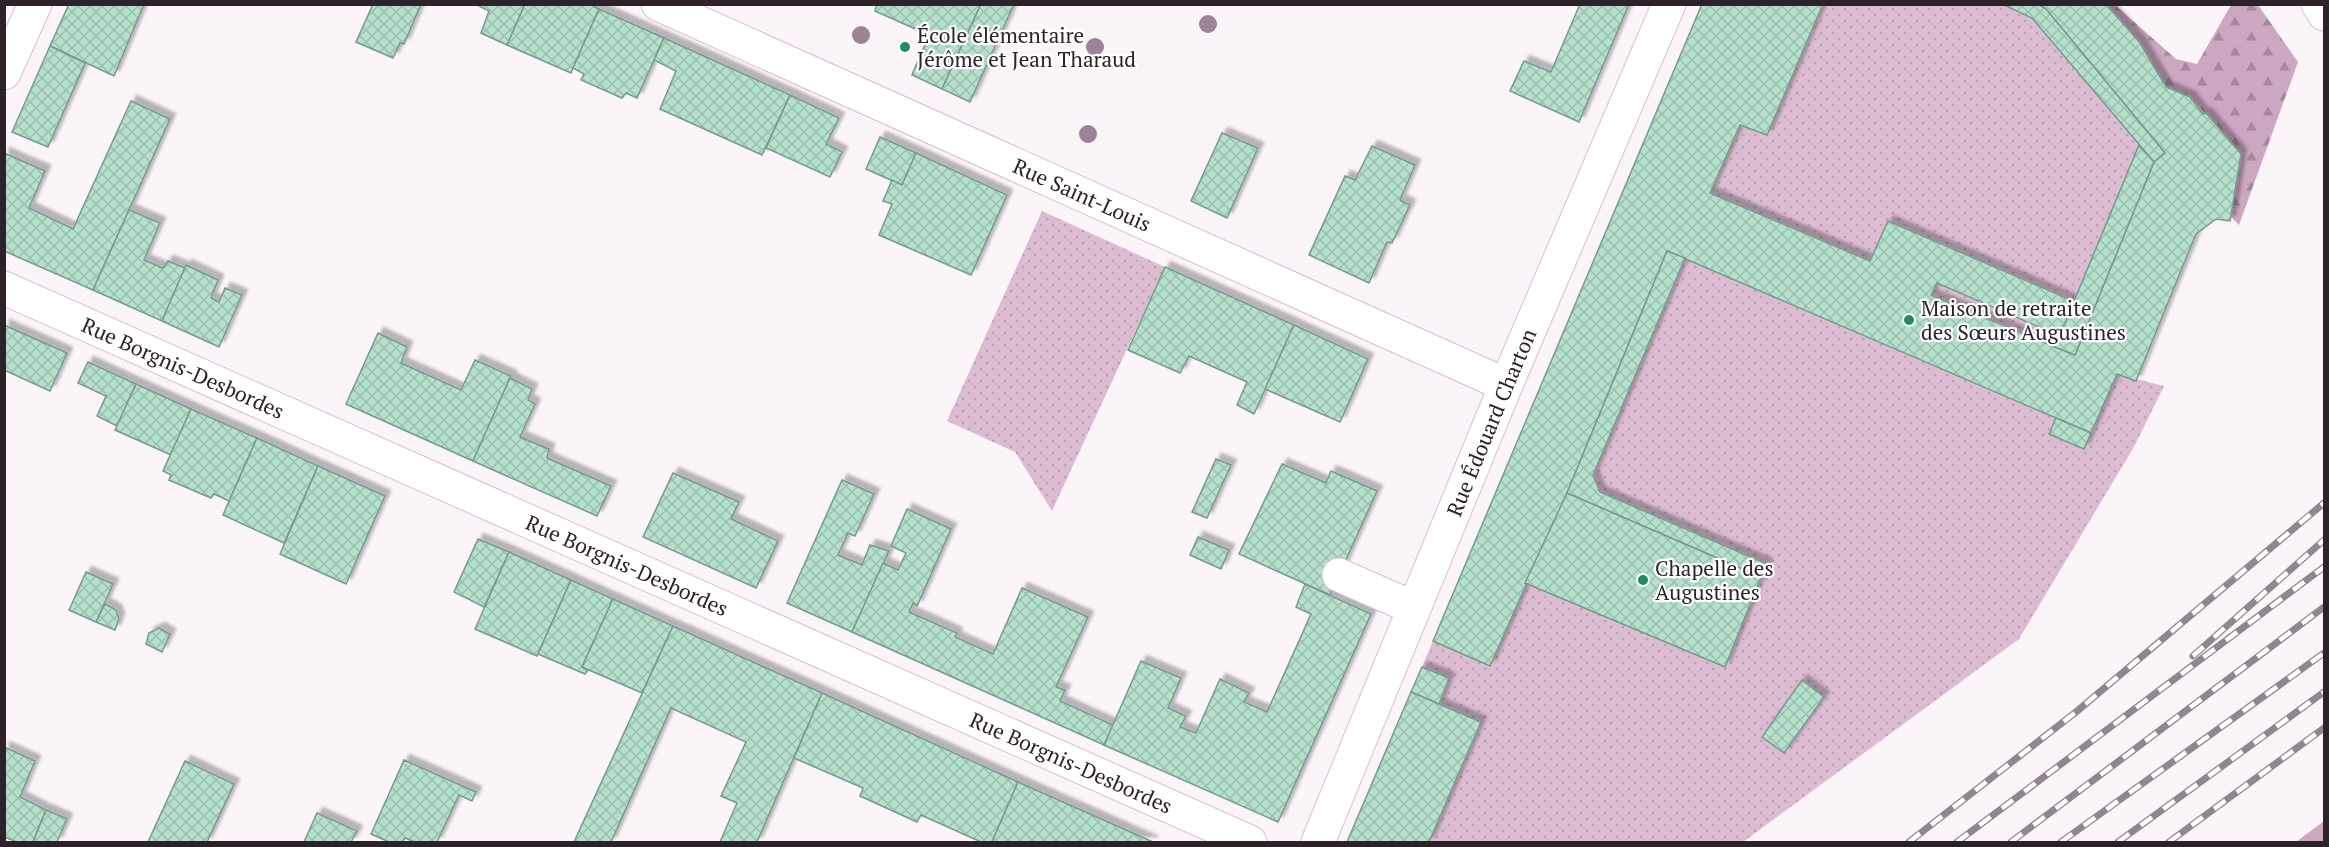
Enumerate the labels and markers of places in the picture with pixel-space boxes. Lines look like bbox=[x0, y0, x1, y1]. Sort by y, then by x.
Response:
place label: École élémentaire Jérôme et Jean Tharaud bbox=[917, 21, 1136, 73]
marker: École élémentaire Jérôme et Jean Tharaud bbox=[898, 40, 912, 54]
place label: Maison de retraite des Sœurs Augustines bbox=[1921, 294, 2126, 346]
marker: Maison de retraite des Sœurs Augustines bbox=[1902, 313, 1916, 327]
place label: Chapelle des Augustines bbox=[1655, 554, 1774, 606]
marker: Chapelle des Augustines bbox=[1636, 573, 1650, 587]

